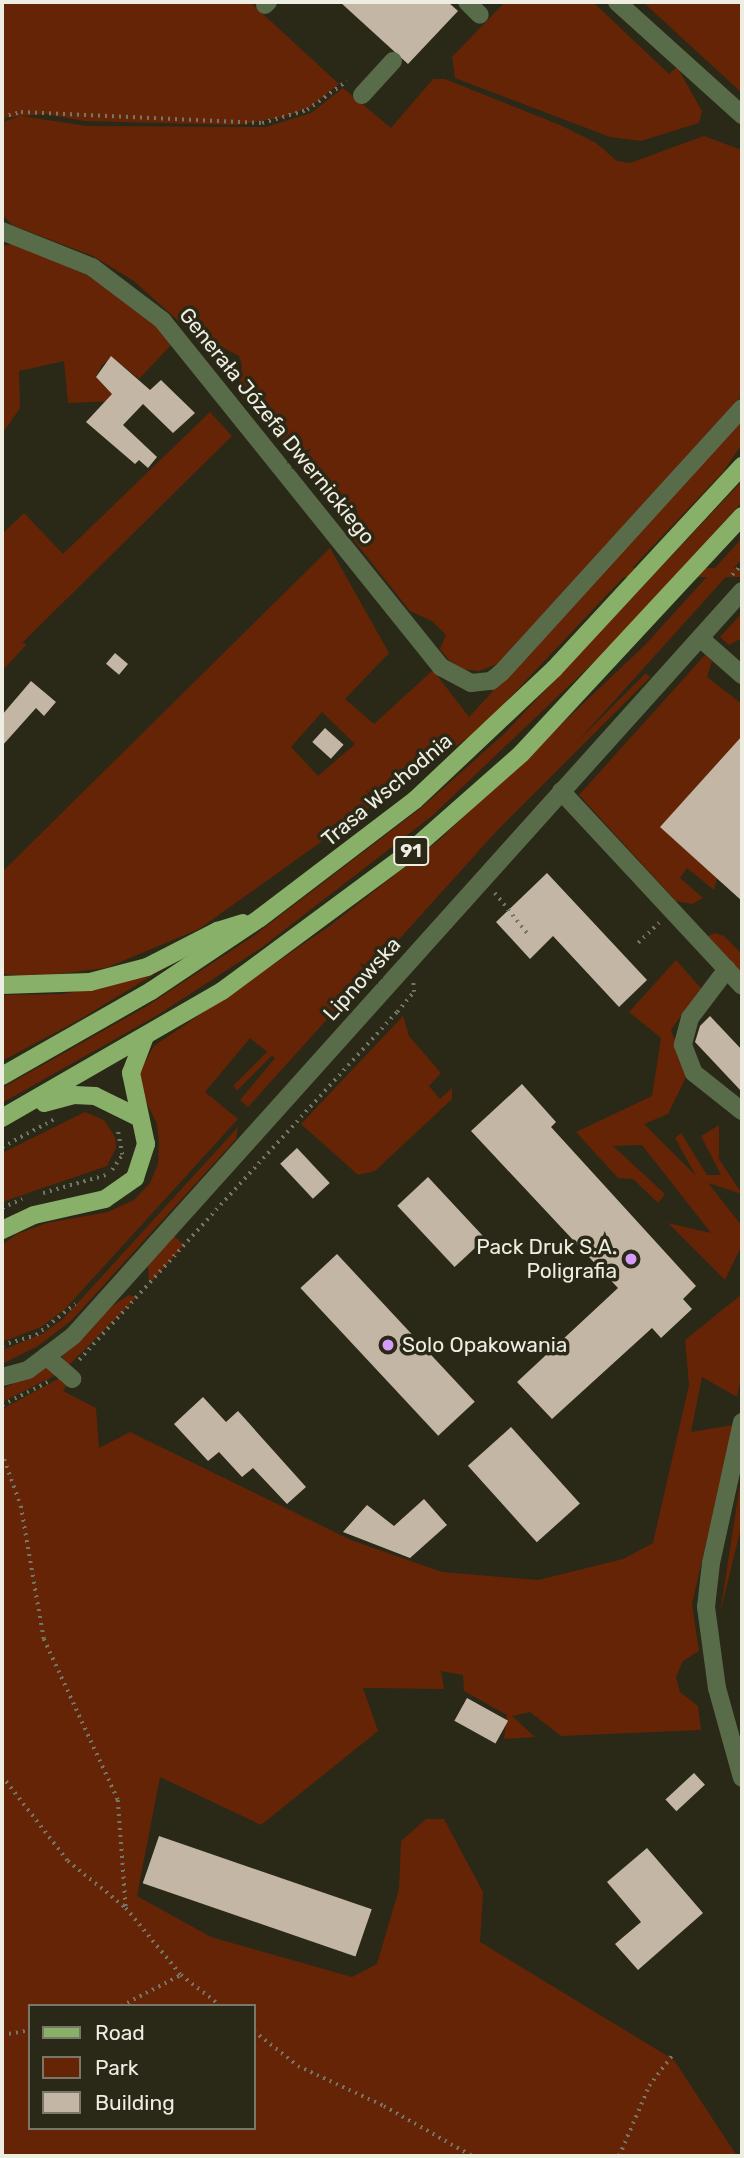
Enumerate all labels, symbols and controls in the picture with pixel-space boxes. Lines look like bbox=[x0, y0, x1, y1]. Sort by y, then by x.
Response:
street label: Generała Józefa Dwernickiego bbox=[174, 303, 380, 549]
street label: Trasa Wschodnia bbox=[317, 728, 457, 852]
road number: 91 bbox=[392, 836, 430, 866]
street label: Lipnowska bbox=[318, 932, 406, 1026]
place label: Pack Druk S.A. Poligrafia bbox=[476, 1234, 617, 1284]
marker: Pack Druk S.A. Poligrafia bbox=[623, 1251, 639, 1267]
place label: Solo Opakowania bbox=[402, 1332, 567, 1358]
marker: Solo Opakowania bbox=[380, 1337, 396, 1353]
legend bbox=[28, 2004, 256, 2130]
text: Road bbox=[95, 2020, 145, 2045]
text: Park bbox=[95, 2055, 139, 2080]
text: Building bbox=[95, 2090, 175, 2115]

